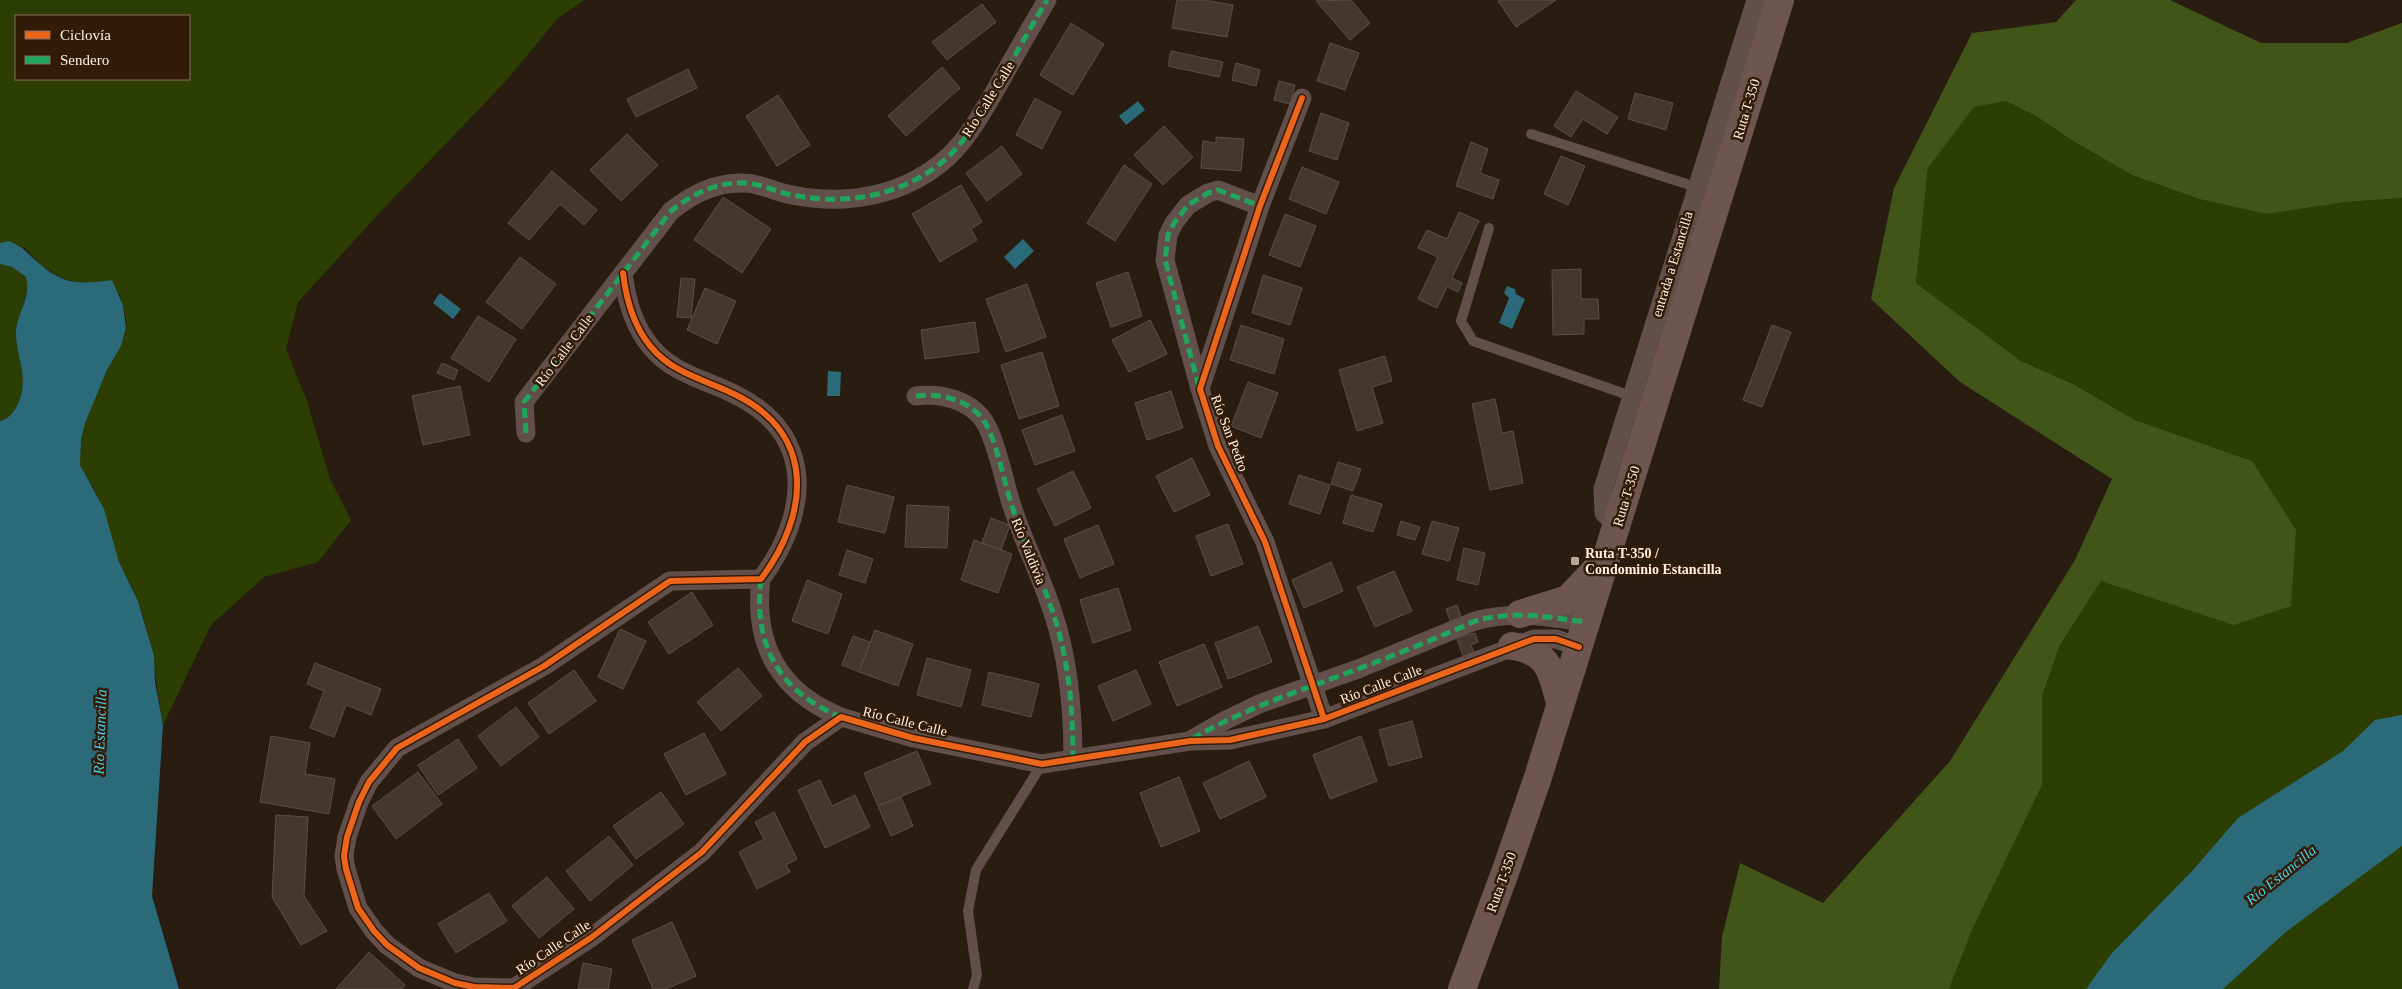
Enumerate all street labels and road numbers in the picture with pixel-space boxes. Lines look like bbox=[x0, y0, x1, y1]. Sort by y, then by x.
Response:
street label: Río Calle Calle bbox=[959, 59, 1018, 140]
street label: Ruta T-350 bbox=[1730, 77, 1763, 141]
street label: entrada a Estancilla bbox=[1649, 209, 1696, 319]
street label: Río Calle Calle bbox=[532, 311, 596, 389]
street label: Río San Pedro bbox=[1208, 393, 1251, 474]
street label: Ruta T-350 bbox=[1610, 464, 1643, 528]
street label: Río Valdivia bbox=[1008, 516, 1049, 587]
street label: Río Calle Calle bbox=[1338, 662, 1424, 707]
street label: Río Calle Calle bbox=[861, 704, 949, 739]
street label: Ruta T-350 bbox=[1484, 850, 1519, 914]
street label: Río Calle Calle bbox=[513, 917, 593, 978]

